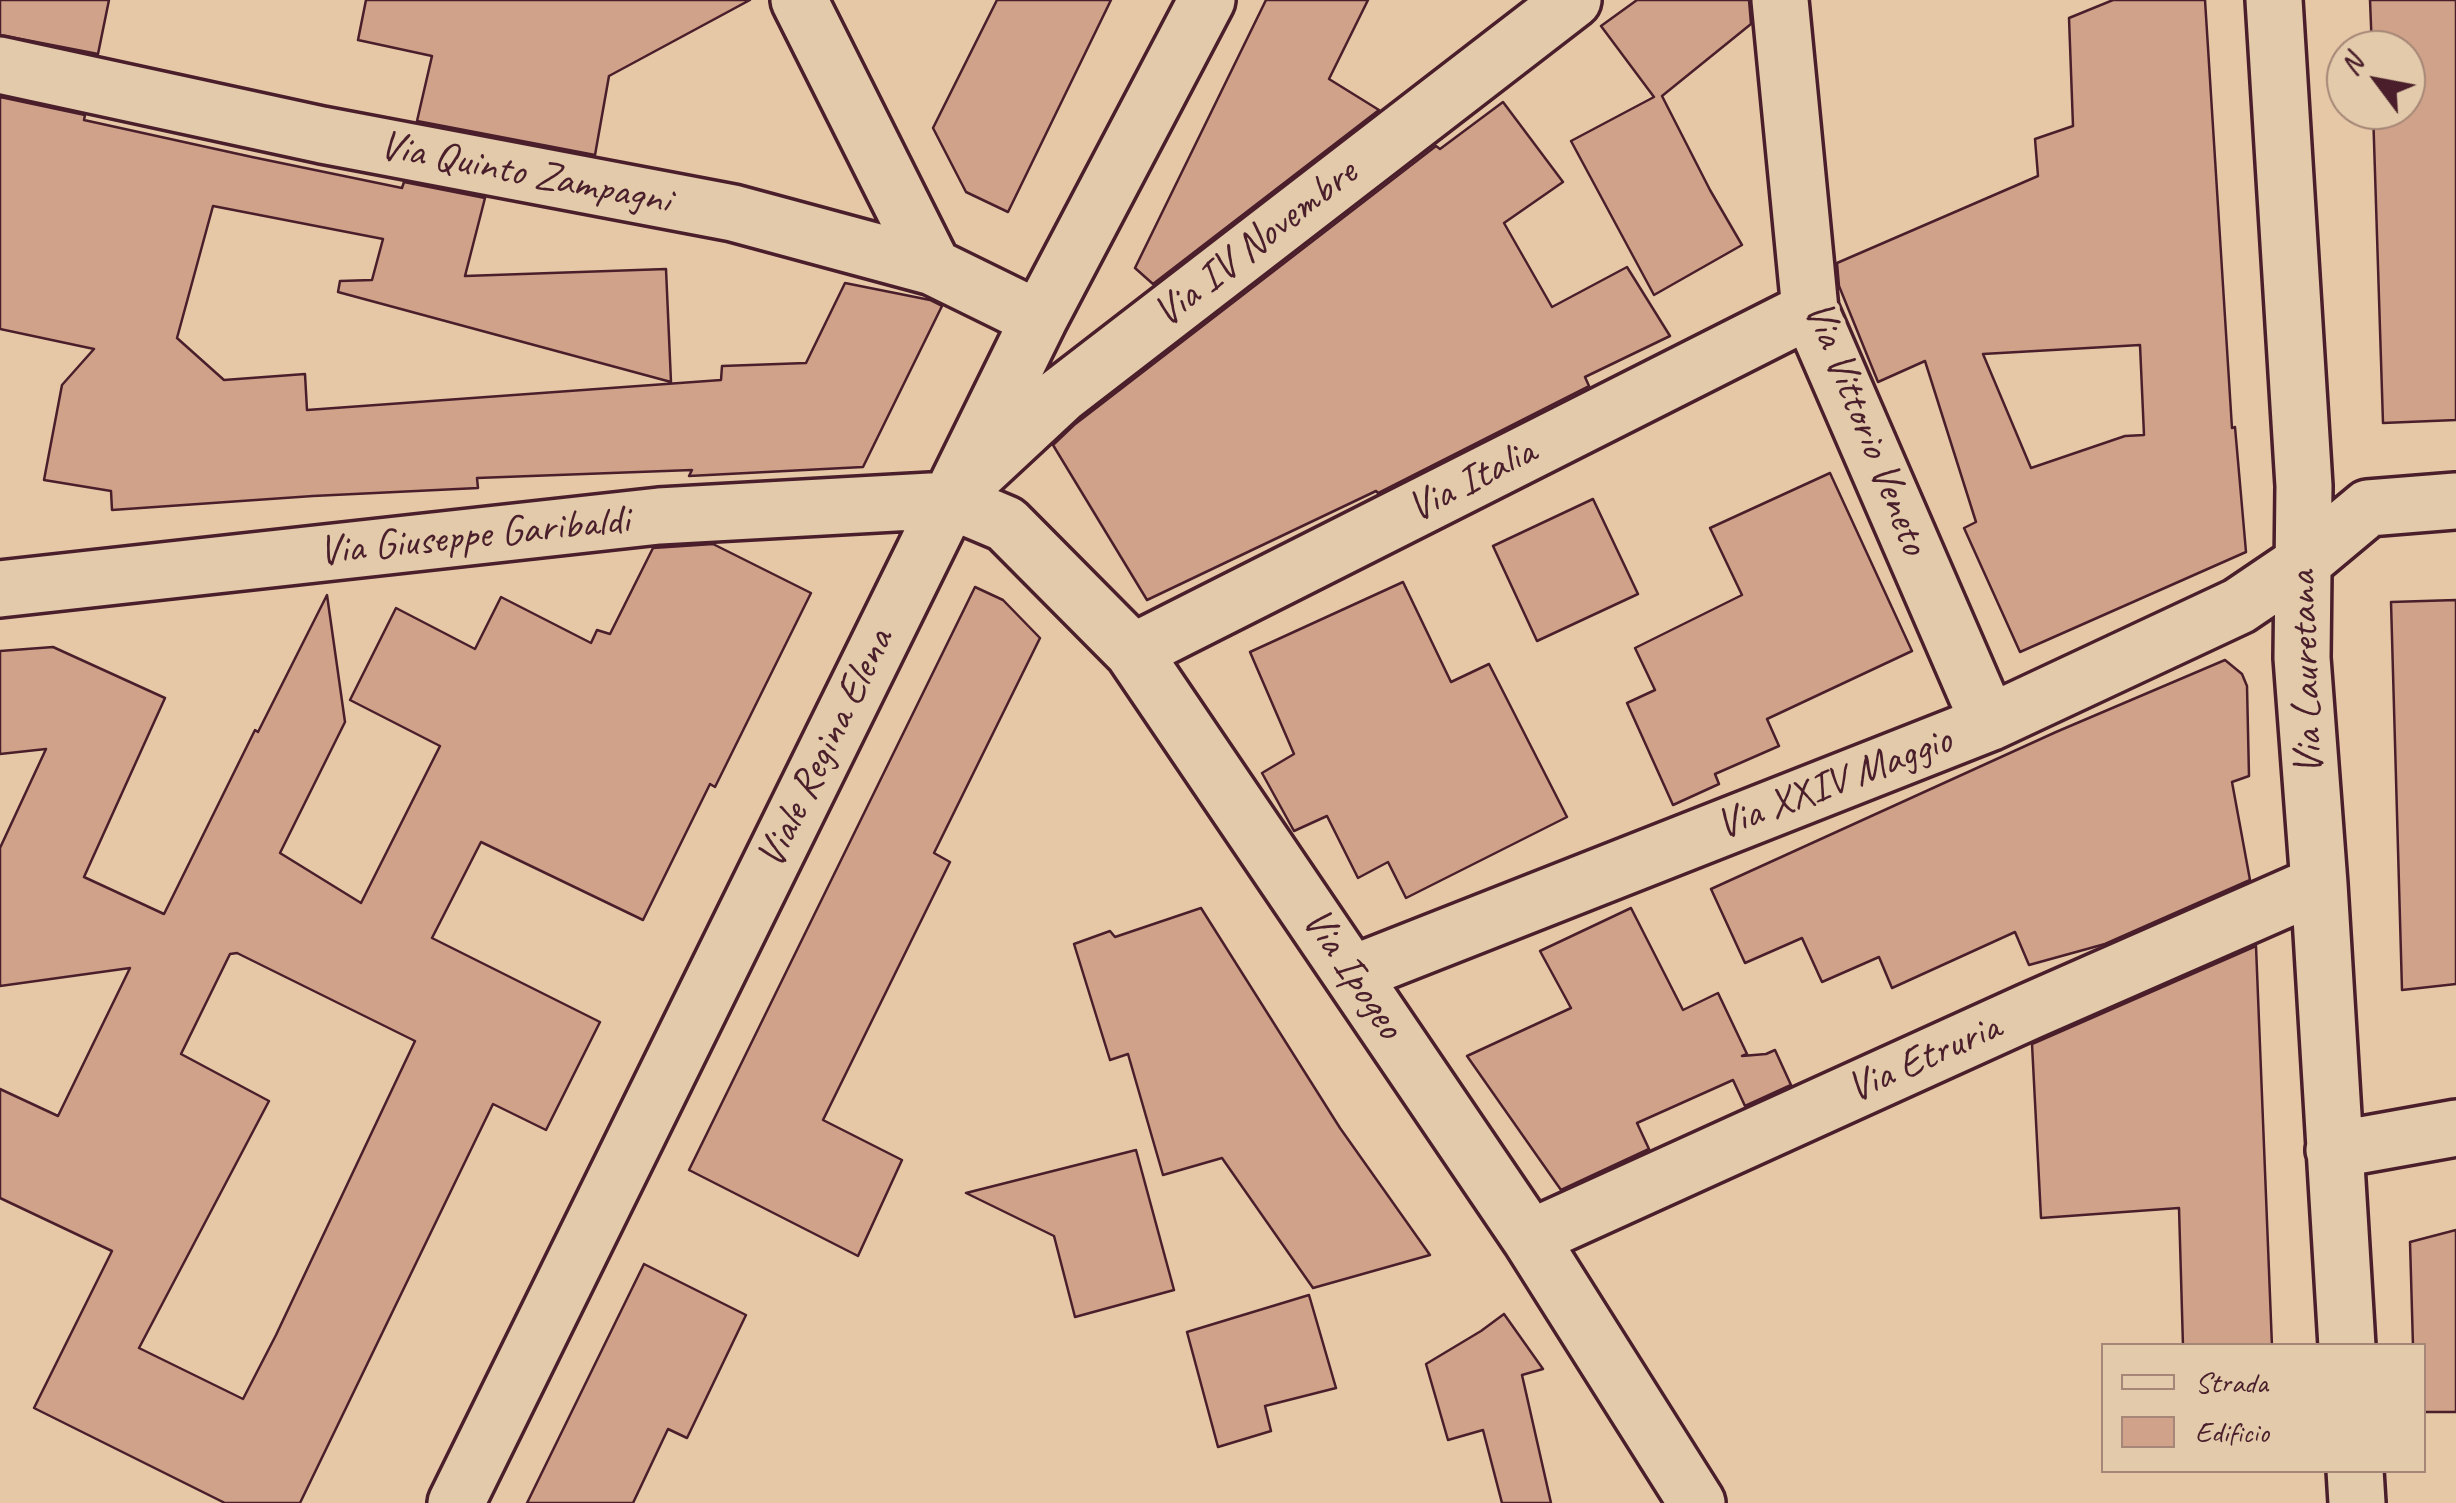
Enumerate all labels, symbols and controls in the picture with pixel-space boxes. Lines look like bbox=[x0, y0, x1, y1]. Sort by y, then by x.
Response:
north arrow bbox=[2326, 30, 2426, 130]
text: N bbox=[2332, 48, 2371, 82]
street label: Via Quinto Zampagni bbox=[375, 121, 675, 227]
street label: Via IV Novembre bbox=[1144, 149, 1368, 339]
street label: Via Vittorio Veneto bbox=[1791, 294, 1939, 562]
street label: Via Italia bbox=[1399, 427, 1545, 535]
street label: Via Giuseppe Garibaldi bbox=[316, 496, 632, 578]
street label: Via Lauretana bbox=[2278, 570, 2336, 776]
street label: Viale Regina Elena bbox=[746, 621, 906, 877]
street label: Via XXIV Maggio bbox=[1709, 716, 1959, 852]
street label: Via Ipogeo bbox=[1290, 899, 1414, 1049]
street label: Via Etruria bbox=[1840, 1003, 2008, 1115]
legend bbox=[2101, 1343, 2426, 1473]
text: Strada bbox=[2195, 1363, 2268, 1401]
text: Edificio bbox=[2195, 1413, 2269, 1451]

